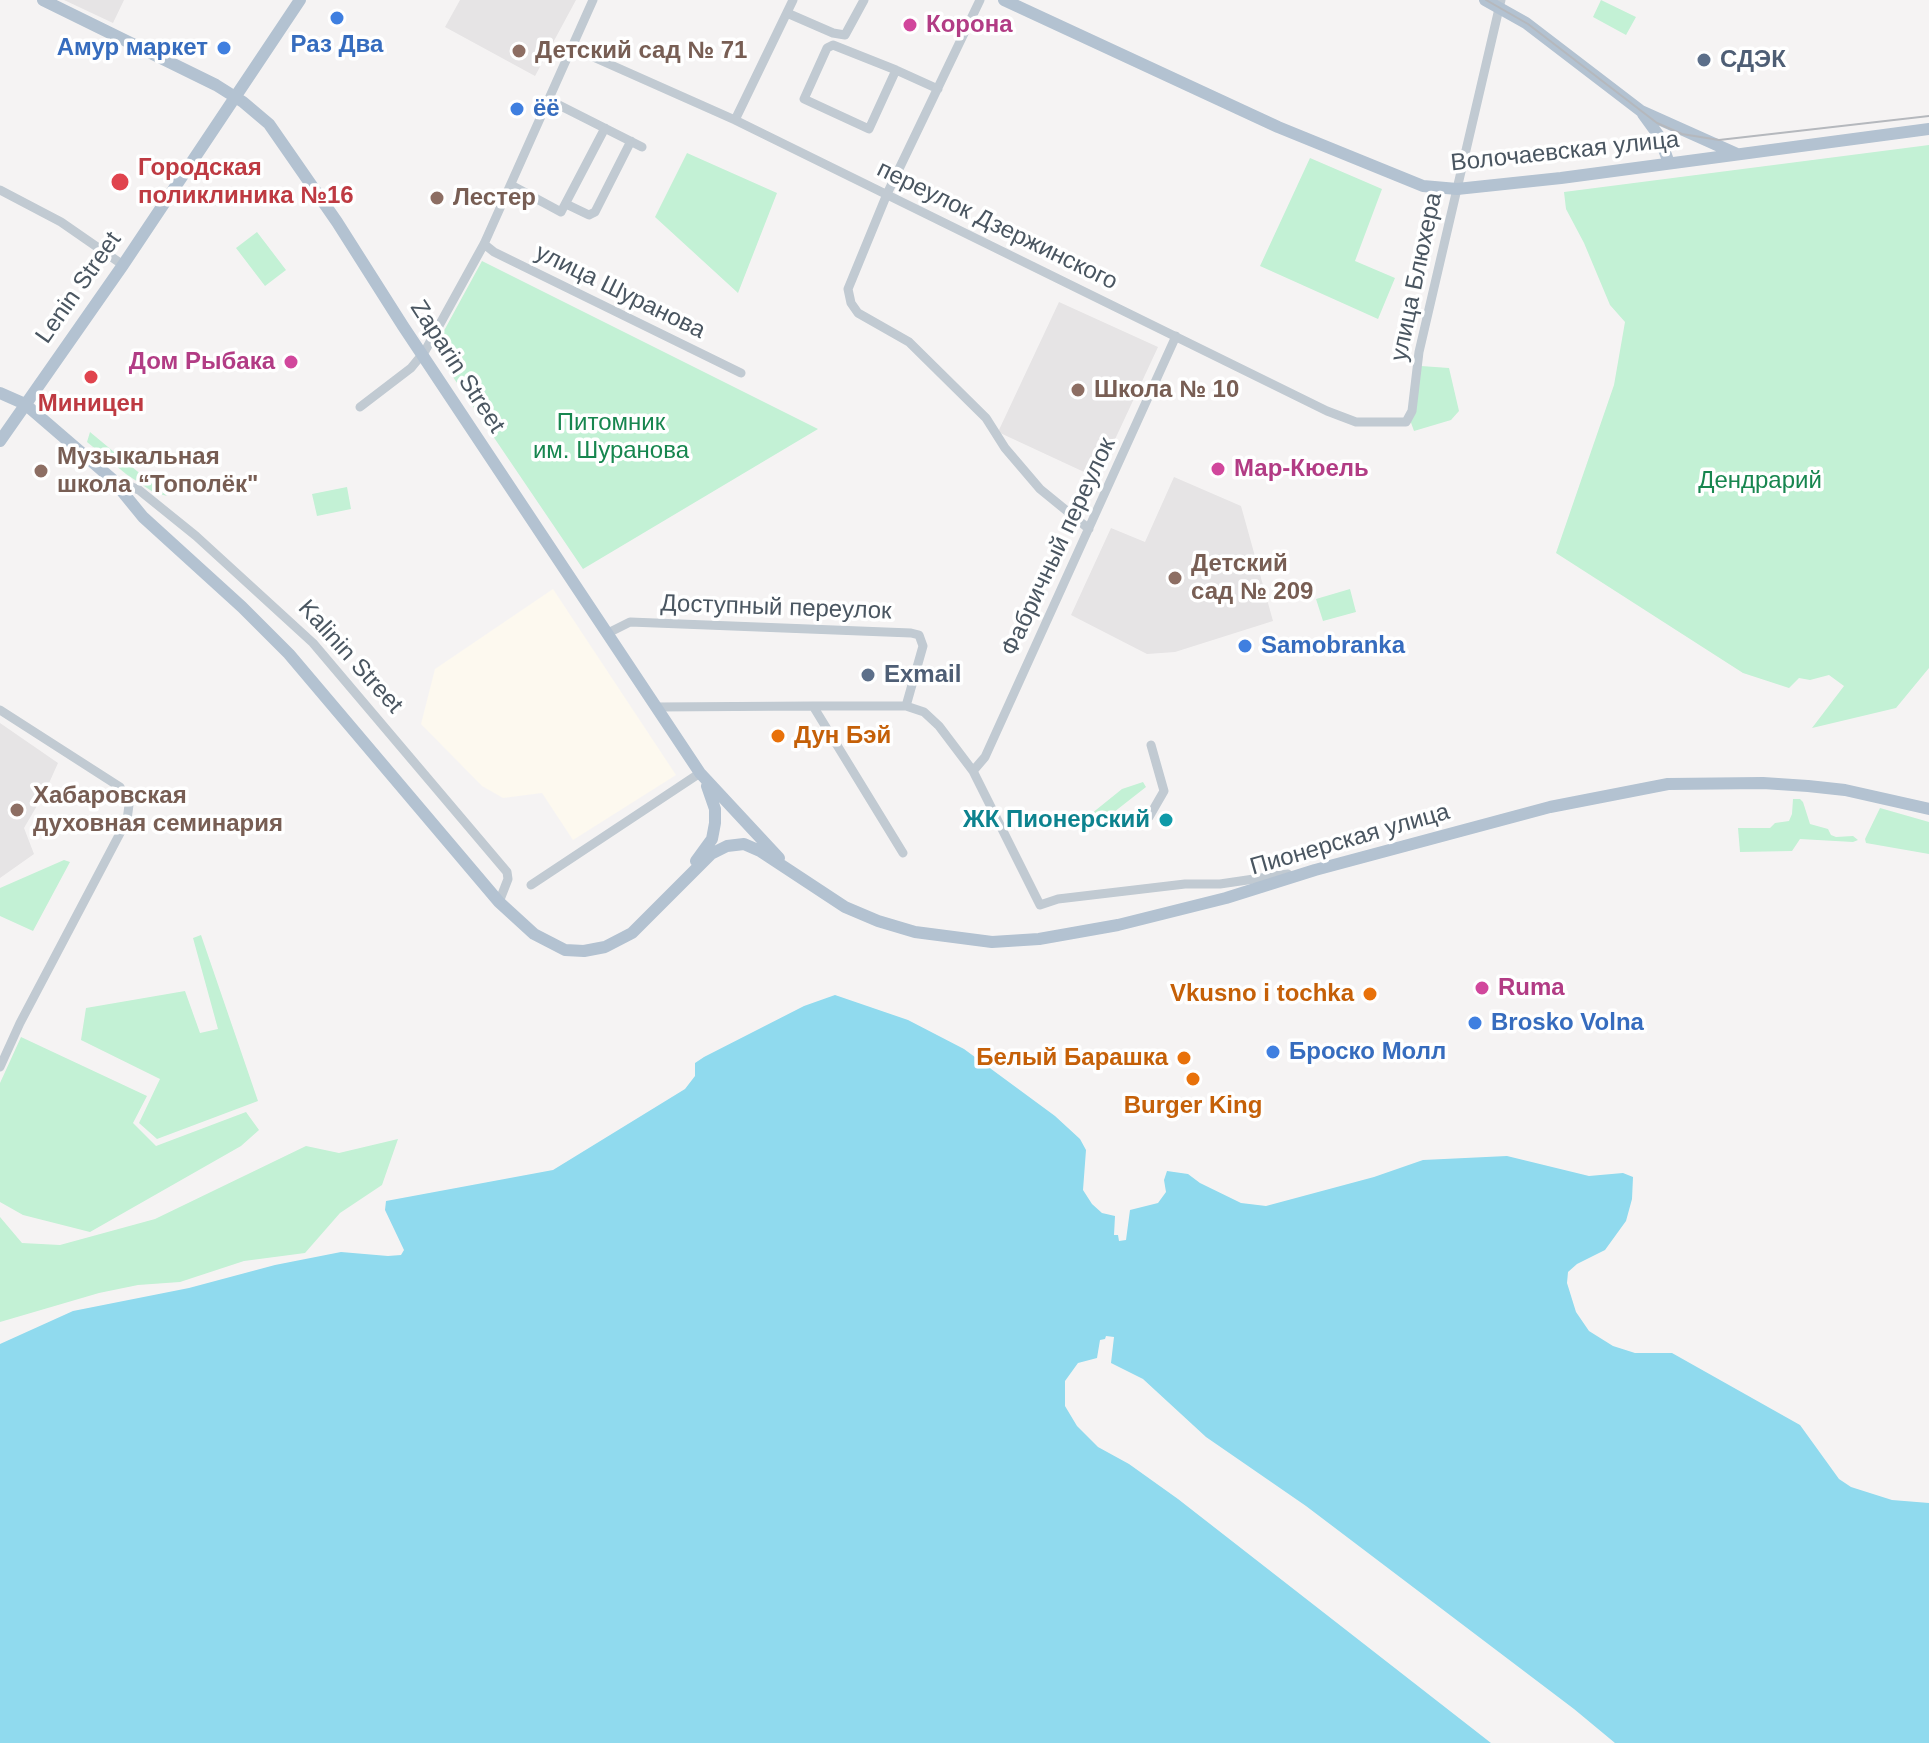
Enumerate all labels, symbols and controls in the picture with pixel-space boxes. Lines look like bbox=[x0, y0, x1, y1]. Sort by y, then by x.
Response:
marker: Раз Два bbox=[328, 9, 346, 27]
place label: Корона bbox=[926, 11, 1012, 39]
marker: Корона bbox=[901, 16, 919, 34]
place label: Раз Два bbox=[291, 31, 383, 59]
place label: Амур маркет bbox=[57, 34, 208, 62]
place label: Детский сад № 71 bbox=[535, 37, 747, 65]
marker: Амур маркет bbox=[215, 39, 233, 57]
marker: Детский сад № 71 bbox=[510, 42, 528, 60]
place label: СДЭК bbox=[1720, 46, 1786, 74]
marker: СДЭК bbox=[1695, 51, 1713, 69]
place label: ёё bbox=[533, 95, 560, 123]
marker: ёё bbox=[508, 100, 526, 118]
street label: Волочаевская улица bbox=[1449, 126, 1681, 178]
place label: Городская поликлиника №16 bbox=[138, 154, 354, 210]
street label: переулок Дзержинского bbox=[872, 155, 1122, 297]
marker: Городская поликлиника №16 bbox=[109, 171, 131, 193]
place label: Лестер bbox=[453, 184, 536, 212]
marker: Лестер bbox=[428, 189, 446, 207]
street label: улица Блюхера bbox=[1385, 190, 1449, 364]
street label: Lenin Street bbox=[30, 227, 128, 349]
street label: улица Шуранова bbox=[530, 238, 710, 346]
street label: Zaparin Street bbox=[404, 295, 510, 439]
place label: Дом Рыбака bbox=[129, 348, 275, 376]
marker: Дом Рыбака bbox=[282, 353, 300, 371]
marker: Миницен bbox=[82, 368, 100, 386]
place label: Школа № 10 bbox=[1094, 376, 1239, 404]
marker: Школа № 10 bbox=[1069, 381, 1087, 399]
place label: Миницен bbox=[38, 390, 144, 418]
park label: Питомник им. Шуранова bbox=[533, 409, 689, 465]
street label: Фабричный переулок bbox=[996, 433, 1122, 661]
place label: Музыкальная школа “Тополёк" bbox=[57, 443, 258, 499]
place label: Мар-Кюель bbox=[1234, 455, 1369, 483]
marker: Мар-Кюель bbox=[1209, 460, 1227, 478]
marker: Музыкальная школа “Тополёк" bbox=[32, 462, 50, 480]
park label: Дендрарий bbox=[1698, 467, 1822, 495]
place label: Детский сад № 209 bbox=[1191, 550, 1313, 606]
marker: Детский сад № 209 bbox=[1166, 569, 1184, 587]
street label: Доступный переулок bbox=[660, 590, 892, 626]
street label: Kalinin Street bbox=[292, 594, 408, 720]
place label: Samobranka bbox=[1261, 632, 1405, 660]
marker: Samobranka bbox=[1236, 637, 1254, 655]
place label: Exmail bbox=[884, 661, 961, 689]
marker: Exmail bbox=[859, 666, 877, 684]
place label: Дун Бэй bbox=[794, 722, 891, 750]
marker: Дун Бэй bbox=[769, 727, 787, 745]
place label: Хабаровская духовная семинария bbox=[33, 782, 283, 838]
street label: Пионерская улица bbox=[1247, 798, 1453, 882]
marker: Хабаровская духовная семинария bbox=[8, 801, 26, 819]
place label: ЖК Пионерский bbox=[963, 806, 1150, 834]
marker: ЖК Пионерский bbox=[1157, 811, 1175, 829]
place label: Ruma bbox=[1498, 974, 1565, 1002]
marker: Ruma bbox=[1473, 979, 1491, 997]
place label: Vkusno i tochka bbox=[1170, 980, 1354, 1008]
marker: Vkusno i tochka bbox=[1361, 985, 1379, 1003]
place label: Brosko Volna bbox=[1491, 1009, 1644, 1037]
marker: Brosko Volna bbox=[1466, 1014, 1484, 1032]
place label: Броско Молл bbox=[1289, 1038, 1446, 1066]
marker: Броско Молл bbox=[1264, 1043, 1282, 1061]
place label: Белый Барашка bbox=[976, 1044, 1168, 1072]
marker: Белый Барашка bbox=[1175, 1049, 1193, 1067]
marker: Burger King bbox=[1184, 1070, 1202, 1088]
place label: Burger King bbox=[1124, 1092, 1262, 1120]

